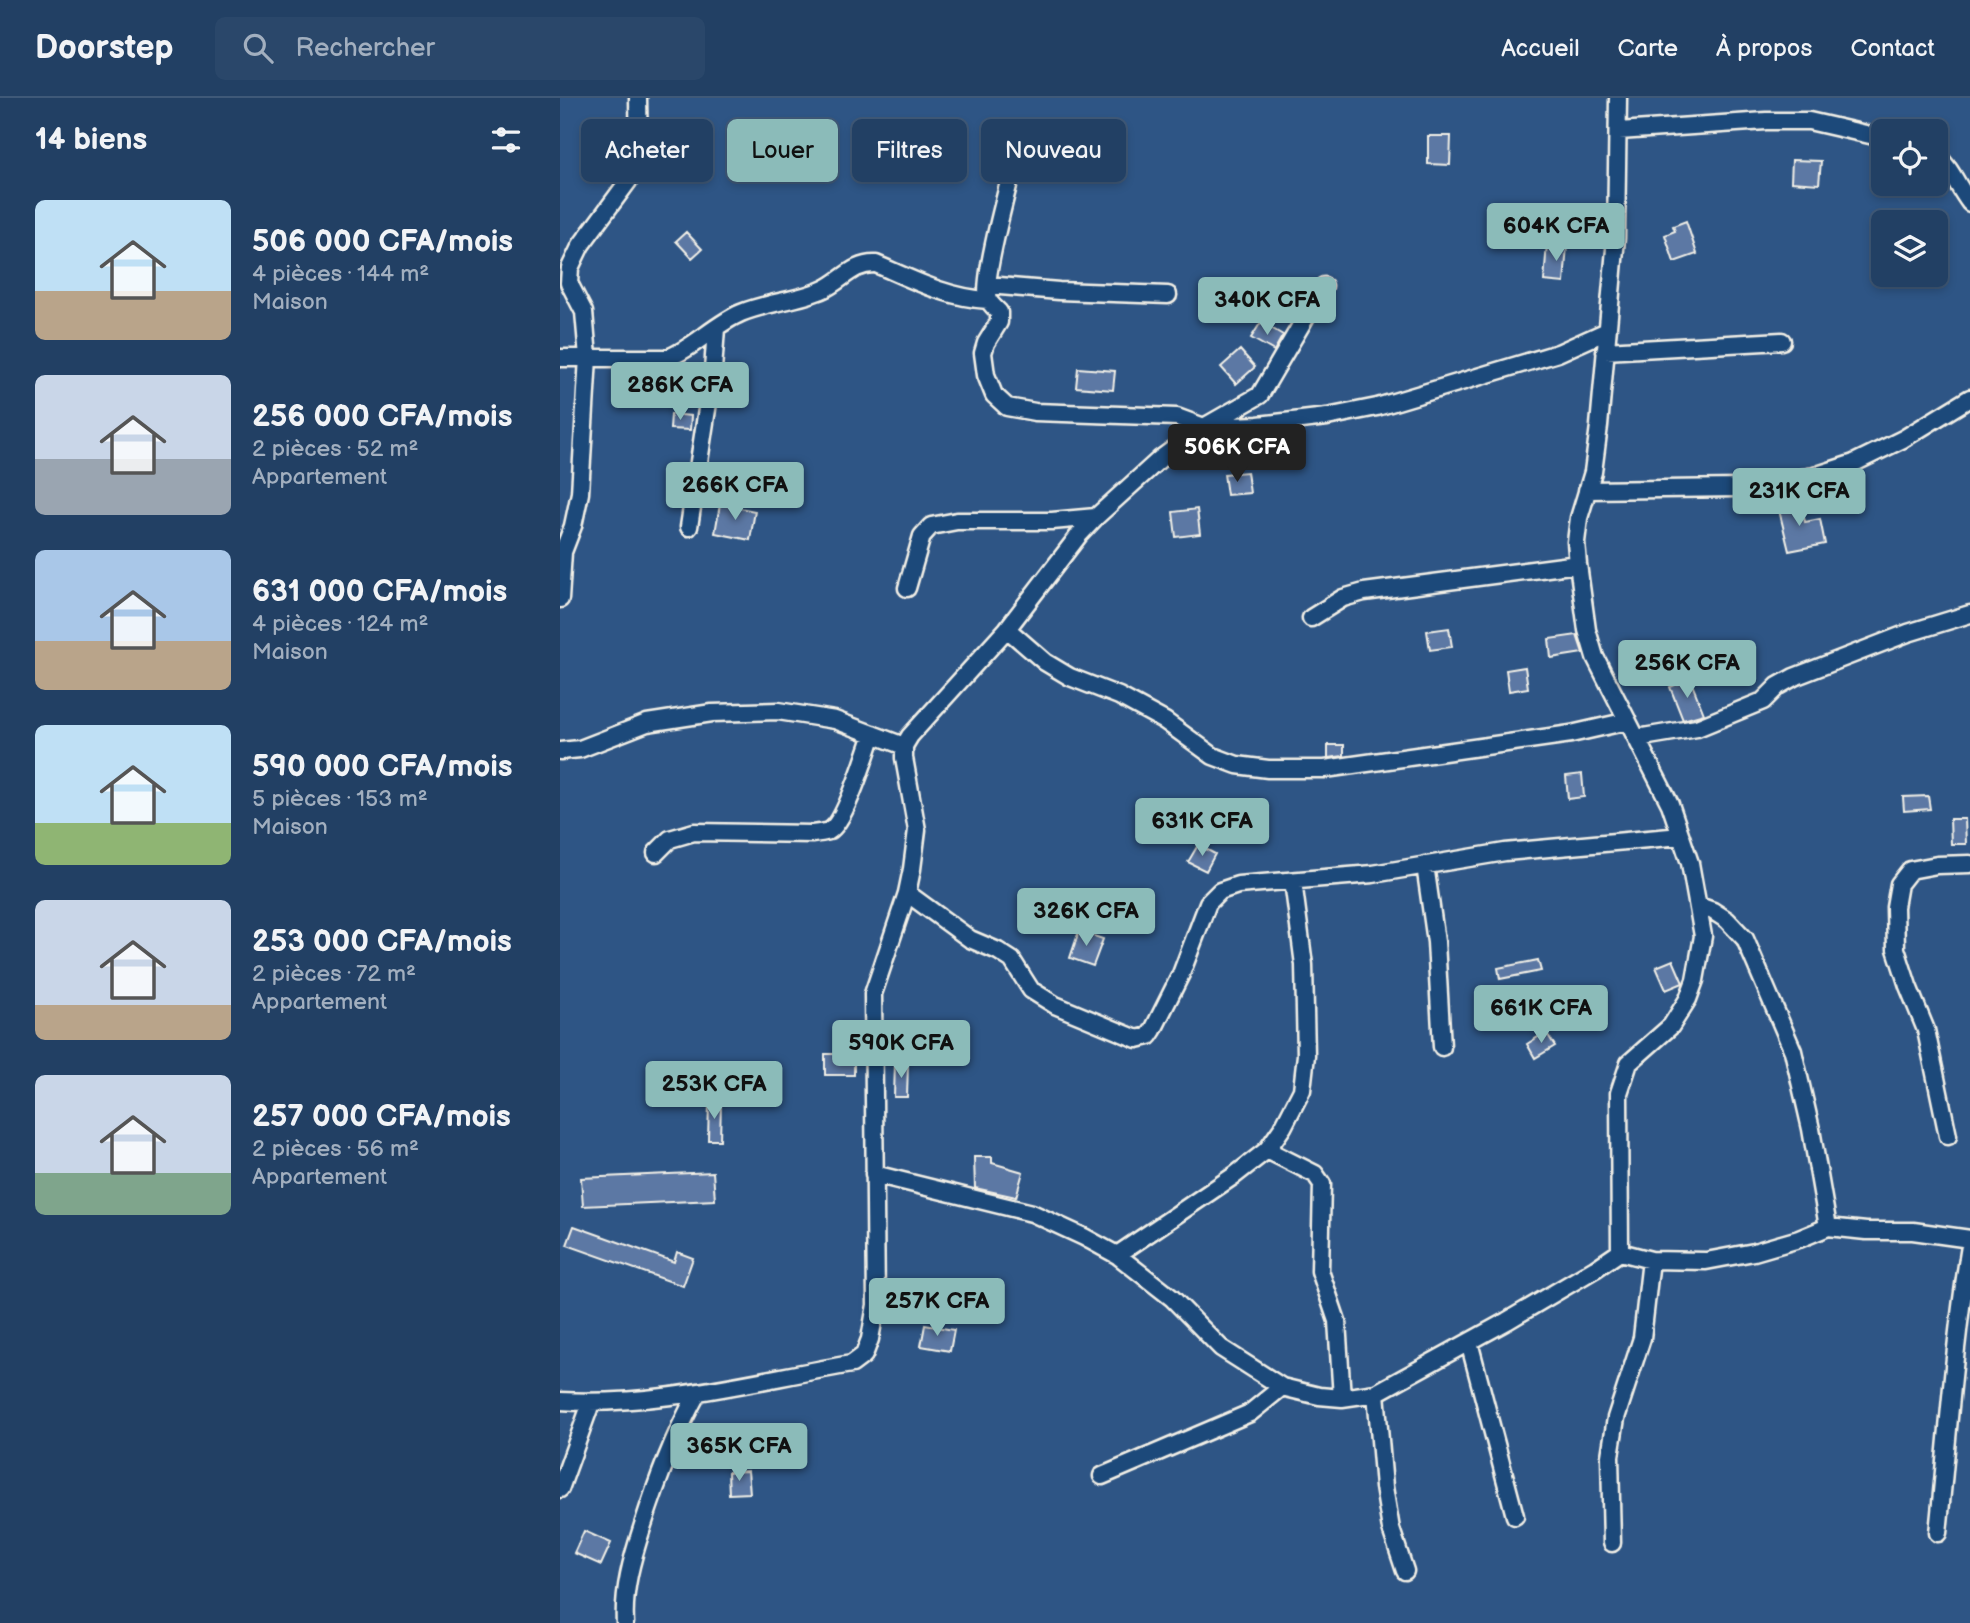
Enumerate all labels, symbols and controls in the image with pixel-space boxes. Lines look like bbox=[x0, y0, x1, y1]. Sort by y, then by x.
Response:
search box bbox=[215, 17, 705, 80]
text: Doorstep bbox=[35, 28, 173, 68]
icon: search bbox=[239, 29, 277, 67]
text: Rechercher bbox=[295, 33, 435, 64]
text: Accueil bbox=[1501, 34, 1580, 63]
text: Carte bbox=[1618, 34, 1678, 63]
text: À propos bbox=[1716, 34, 1812, 63]
text: Contact bbox=[1850, 34, 1935, 63]
chip: Acheter bbox=[581, 119, 713, 182]
chip: Louer bbox=[727, 119, 838, 182]
chip: Filtres bbox=[852, 119, 967, 182]
chip: Nouveau bbox=[981, 119, 1126, 182]
map controls bbox=[1871, 119, 1948, 287]
button: locate bbox=[1871, 119, 1948, 196]
icon: filters bbox=[487, 121, 525, 159]
text: 14 biens bbox=[35, 122, 147, 158]
pin: 604K CFA bbox=[1484, 204, 1628, 263]
button: layers bbox=[1871, 210, 1948, 287]
text: 604K CFA bbox=[1503, 212, 1609, 240]
text: 506 000 CFA/mois bbox=[252, 224, 513, 260]
icon: home bbox=[91, 228, 175, 312]
text: 4 pièces · 144 m² bbox=[252, 260, 429, 288]
pin: 340K CFA bbox=[1195, 278, 1339, 337]
text: 340K CFA bbox=[1214, 286, 1320, 314]
text: Maison bbox=[252, 288, 328, 316]
pin: 286K CFA bbox=[608, 362, 752, 422]
text: 286K CFA bbox=[627, 371, 733, 399]
text: 256 000 CFA/mois bbox=[252, 399, 512, 435]
icon: home bbox=[91, 403, 175, 487]
pin: 506K CFA bbox=[1165, 424, 1309, 484]
text: 506K CFA bbox=[1184, 433, 1290, 461]
text: 2 pièces · 52 m² bbox=[252, 435, 419, 463]
pin: 266K CFA bbox=[663, 462, 807, 522]
text: Appartement bbox=[252, 463, 387, 491]
pin: 231K CFA bbox=[1727, 468, 1871, 528]
text: 266K CFA bbox=[682, 471, 788, 499]
text: 231K CFA bbox=[1749, 477, 1849, 505]
text: 631 000 CFA/mois bbox=[252, 574, 507, 610]
icon: home bbox=[91, 578, 175, 662]
text: 4 pièces · 124 m² bbox=[252, 610, 428, 638]
text: Maison bbox=[252, 638, 328, 666]
pin: 256K CFA bbox=[1615, 640, 1759, 700]
text: 256K CFA bbox=[1634, 649, 1740, 677]
text: 590 000 CFA/mois bbox=[252, 749, 513, 785]
icon: home bbox=[91, 753, 175, 837]
text: 5 pièces · 153 m² bbox=[252, 785, 428, 813]
pin: 631K CFA bbox=[1130, 798, 1274, 858]
text: 631K CFA bbox=[1151, 807, 1253, 835]
text: Maison bbox=[252, 813, 328, 841]
pin: 326K CFA bbox=[1014, 888, 1158, 948]
text: 326K CFA bbox=[1033, 897, 1139, 925]
text: 253 000 CFA/mois bbox=[252, 924, 512, 960]
icon: home bbox=[91, 928, 175, 1012]
text: 2 pièces · 72 m² bbox=[252, 960, 416, 988]
pin: 661K CFA bbox=[1469, 986, 1613, 1045]
text: Appartement bbox=[252, 988, 387, 1016]
text: 661K CFA bbox=[1490, 994, 1592, 1022]
pin: 590K CFA bbox=[829, 1020, 973, 1080]
text: 590K CFA bbox=[848, 1029, 954, 1057]
pin: 253K CFA bbox=[642, 1062, 786, 1121]
text: 253K CFA bbox=[661, 1070, 767, 1098]
text: 257 000 CFA/mois bbox=[252, 1099, 511, 1135]
icon: home bbox=[91, 1103, 175, 1187]
text: 2 pièces · 56 m² bbox=[252, 1135, 419, 1163]
text: Appartement bbox=[252, 1163, 387, 1191]
pin: 257K CFA bbox=[865, 1278, 1009, 1338]
text: 257K CFA bbox=[885, 1287, 989, 1315]
pin: 365K CFA bbox=[667, 1424, 811, 1483]
text: 365K CFA bbox=[686, 1432, 792, 1460]

